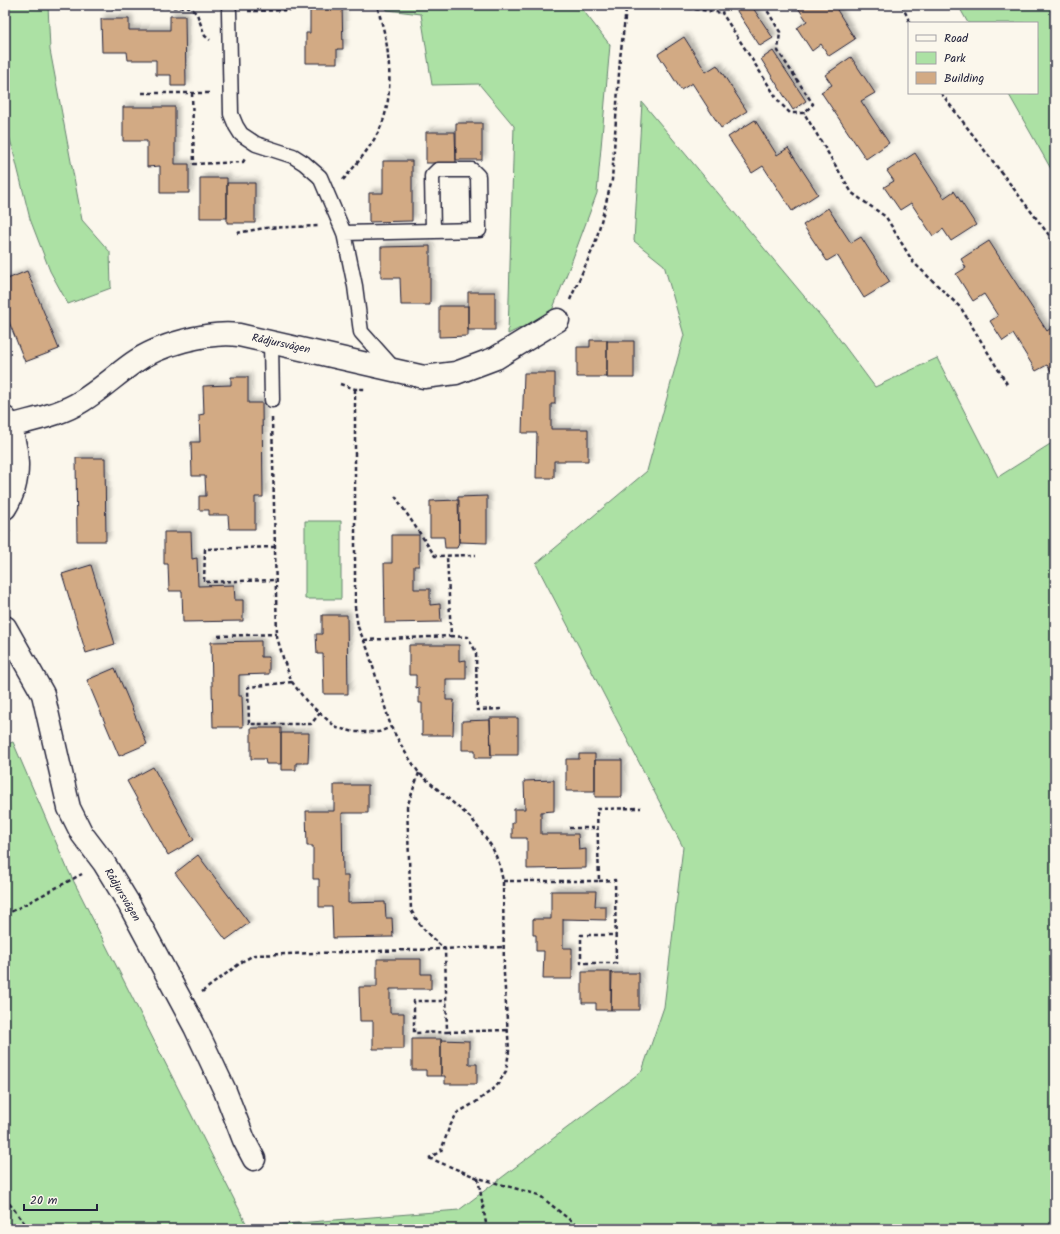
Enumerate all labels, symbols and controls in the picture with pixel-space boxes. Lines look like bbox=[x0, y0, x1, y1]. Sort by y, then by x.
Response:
legend bbox=[908, 22, 1038, 94]
text: Road bbox=[944, 29, 969, 48]
text: Park bbox=[944, 49, 966, 68]
text: Building bbox=[944, 69, 984, 88]
street label: Rådjursvägen bbox=[250, 329, 312, 359]
street label: Rådjursvägen bbox=[99, 865, 145, 925]
scale bar bbox=[24, 1186, 97, 1212]
text: 20 m bbox=[30, 1191, 58, 1210]

